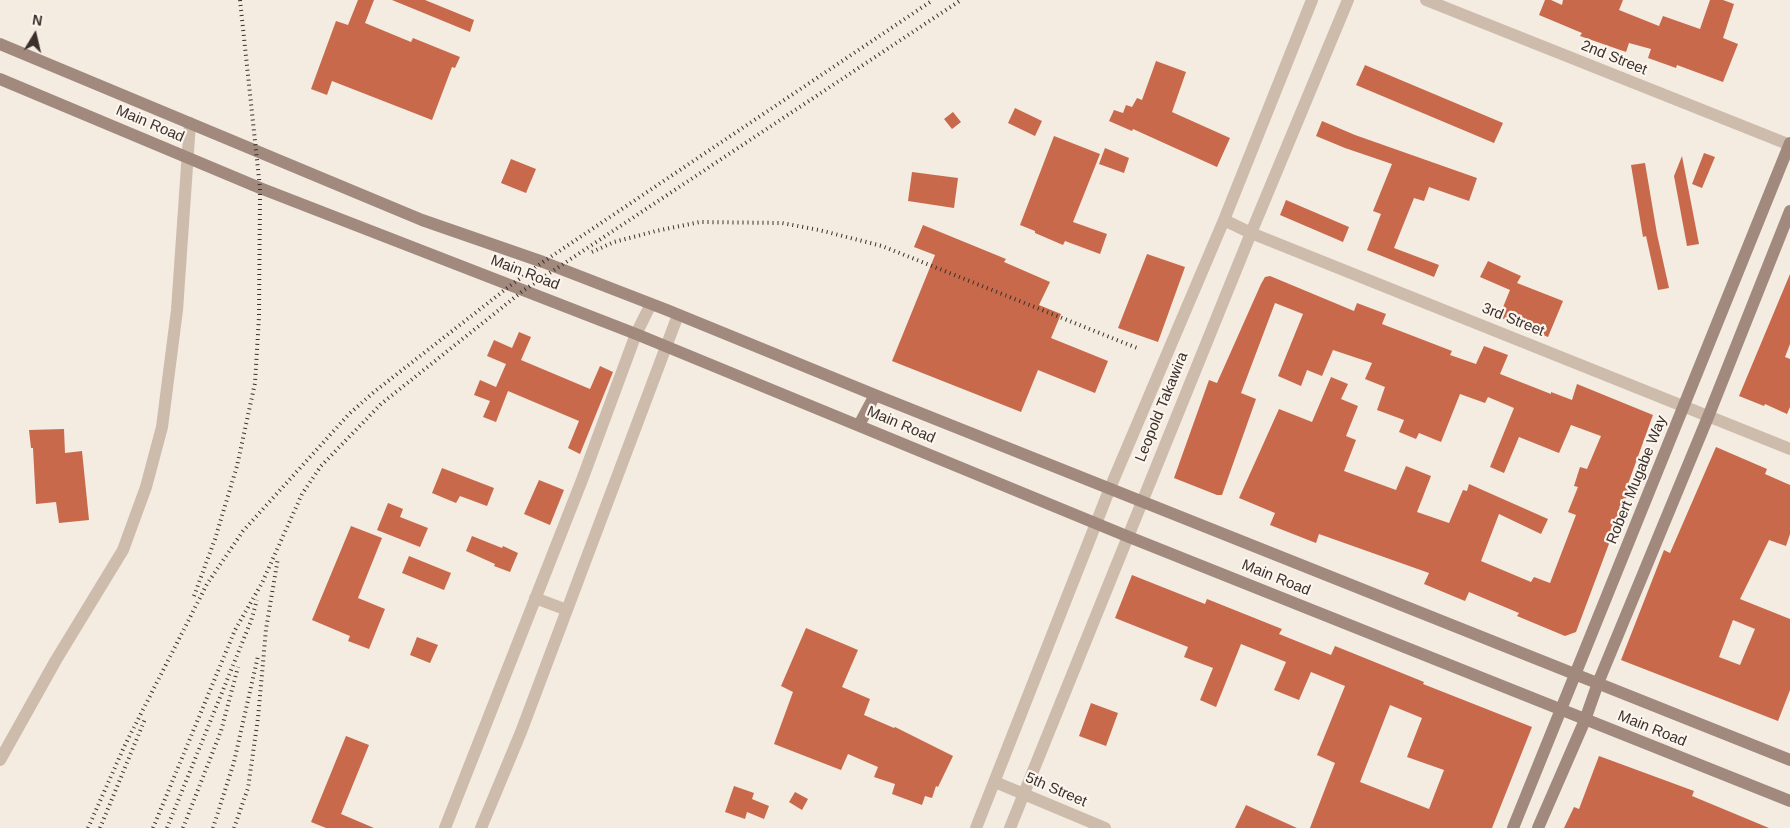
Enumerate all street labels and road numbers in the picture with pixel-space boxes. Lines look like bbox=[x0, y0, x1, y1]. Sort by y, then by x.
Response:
street label: 2nd Street bbox=[1579, 37, 1649, 79]
street label: Main Road bbox=[113, 102, 187, 146]
street label: Main Road bbox=[488, 252, 562, 294]
street label: 3rd Street bbox=[1479, 299, 1547, 341]
street label: Leopold Takawira bbox=[1132, 350, 1192, 464]
street label: Main Road bbox=[864, 403, 938, 447]
street label: Robert Mugabe Way bbox=[1603, 413, 1671, 547]
street label: Main Road bbox=[1239, 556, 1313, 600]
street label: Main Road bbox=[1615, 707, 1689, 751]
street label: 5th Street bbox=[1023, 769, 1089, 811]

